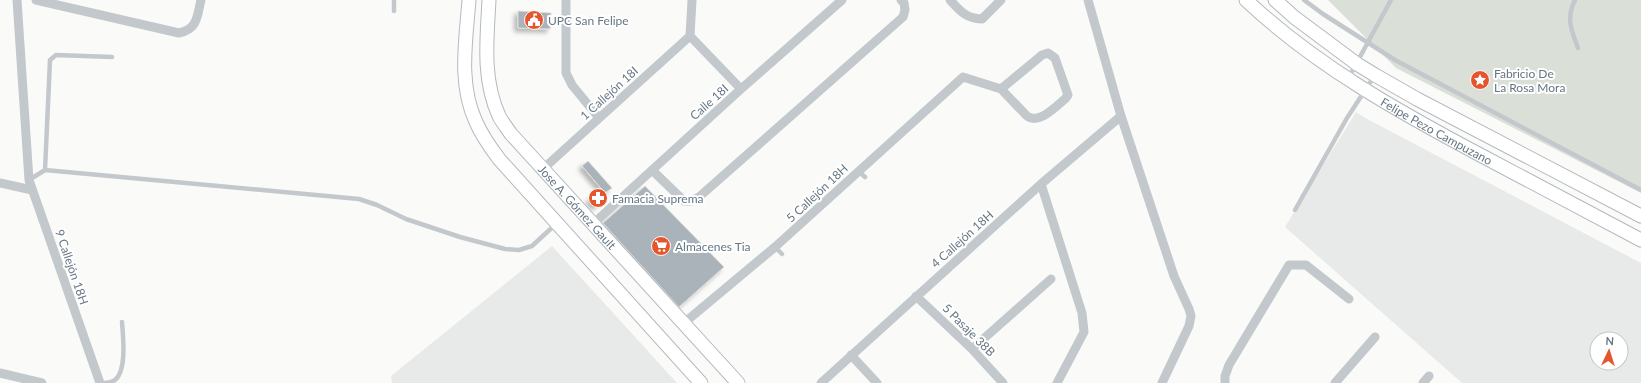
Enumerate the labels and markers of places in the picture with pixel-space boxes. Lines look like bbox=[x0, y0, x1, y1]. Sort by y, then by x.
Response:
public building icon: UPC San Felipe bbox=[523, 9, 545, 31]
place label: UPC San Felipe bbox=[548, 13, 629, 28]
place label: Fabricio De La Rosa Mora bbox=[1494, 66, 1565, 95]
place icon: Fabricio De La Rosa Mora bbox=[1469, 69, 1491, 91]
pharmacy icon: Famacia Suprema bbox=[587, 187, 609, 209]
place label: Famacia Suprema bbox=[612, 191, 704, 206]
supermarket icon: Almacenes Tia bbox=[650, 235, 672, 257]
place label: Almacenes Tia bbox=[675, 239, 751, 254]

